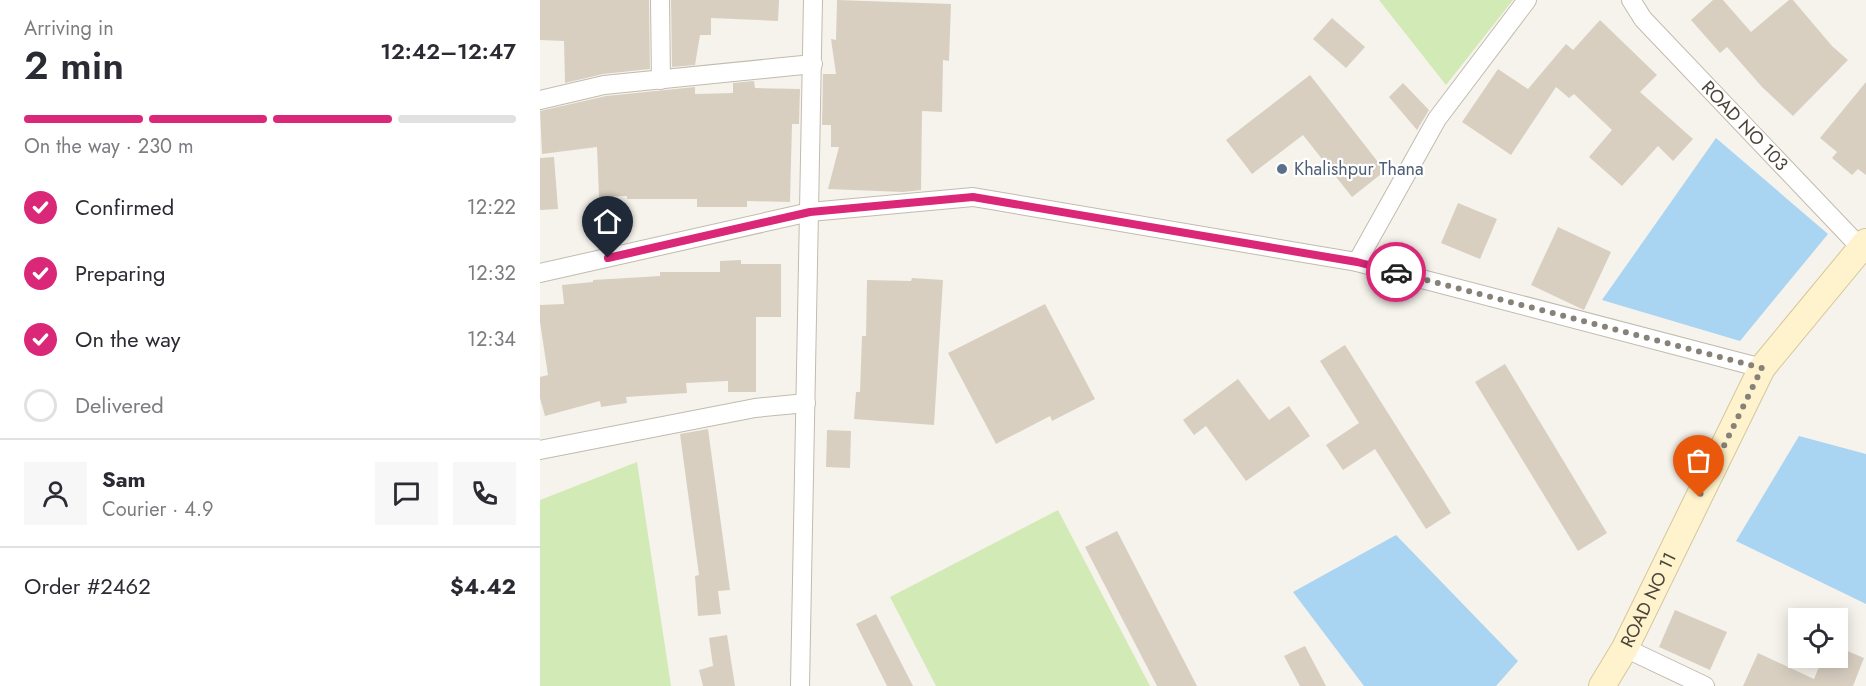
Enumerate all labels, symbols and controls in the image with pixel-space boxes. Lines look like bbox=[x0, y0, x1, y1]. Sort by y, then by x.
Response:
text: Arriving in bbox=[24, 14, 114, 43]
text: 12:42–12:47 bbox=[380, 35, 516, 67]
text: 2 min bbox=[24, 37, 124, 94]
street label: ROAD NO 103 bbox=[1695, 75, 1794, 177]
text: On the way · 230 m bbox=[24, 132, 194, 161]
place label: Khalishpur Thana bbox=[1294, 156, 1424, 182]
marker: Khalishpur Thana bbox=[1275, 162, 1289, 176]
icon: check bbox=[24, 191, 57, 224]
text: Confirmed bbox=[75, 191, 174, 223]
text: 12:22 bbox=[467, 193, 516, 222]
pin bbox=[582, 196, 633, 258]
icon: home bbox=[591, 205, 624, 238]
courier bbox=[1366, 242, 1426, 302]
icon: car bbox=[1380, 256, 1413, 289]
icon: check bbox=[24, 257, 57, 290]
text: Preparing bbox=[75, 257, 166, 289]
text: 12:32 bbox=[467, 259, 516, 288]
icon: check bbox=[24, 323, 57, 356]
text: On the way bbox=[75, 323, 180, 355]
text: 12:34 bbox=[467, 325, 516, 354]
text: Delivered bbox=[75, 389, 164, 421]
pin bbox=[1673, 435, 1724, 497]
icon: bag bbox=[1682, 444, 1715, 477]
button: person bbox=[24, 462, 87, 525]
button: chat bbox=[375, 462, 438, 525]
button: phone bbox=[453, 462, 516, 525]
text: Sam bbox=[102, 463, 146, 495]
text: Courier · 4.9 bbox=[102, 495, 214, 524]
street label: ROAD NO 11 bbox=[1614, 548, 1683, 652]
text: Order #2462 bbox=[24, 570, 151, 602]
text: $4.42 bbox=[450, 570, 516, 602]
map controls bbox=[1788, 608, 1848, 668]
button: locate bbox=[1788, 608, 1848, 668]

